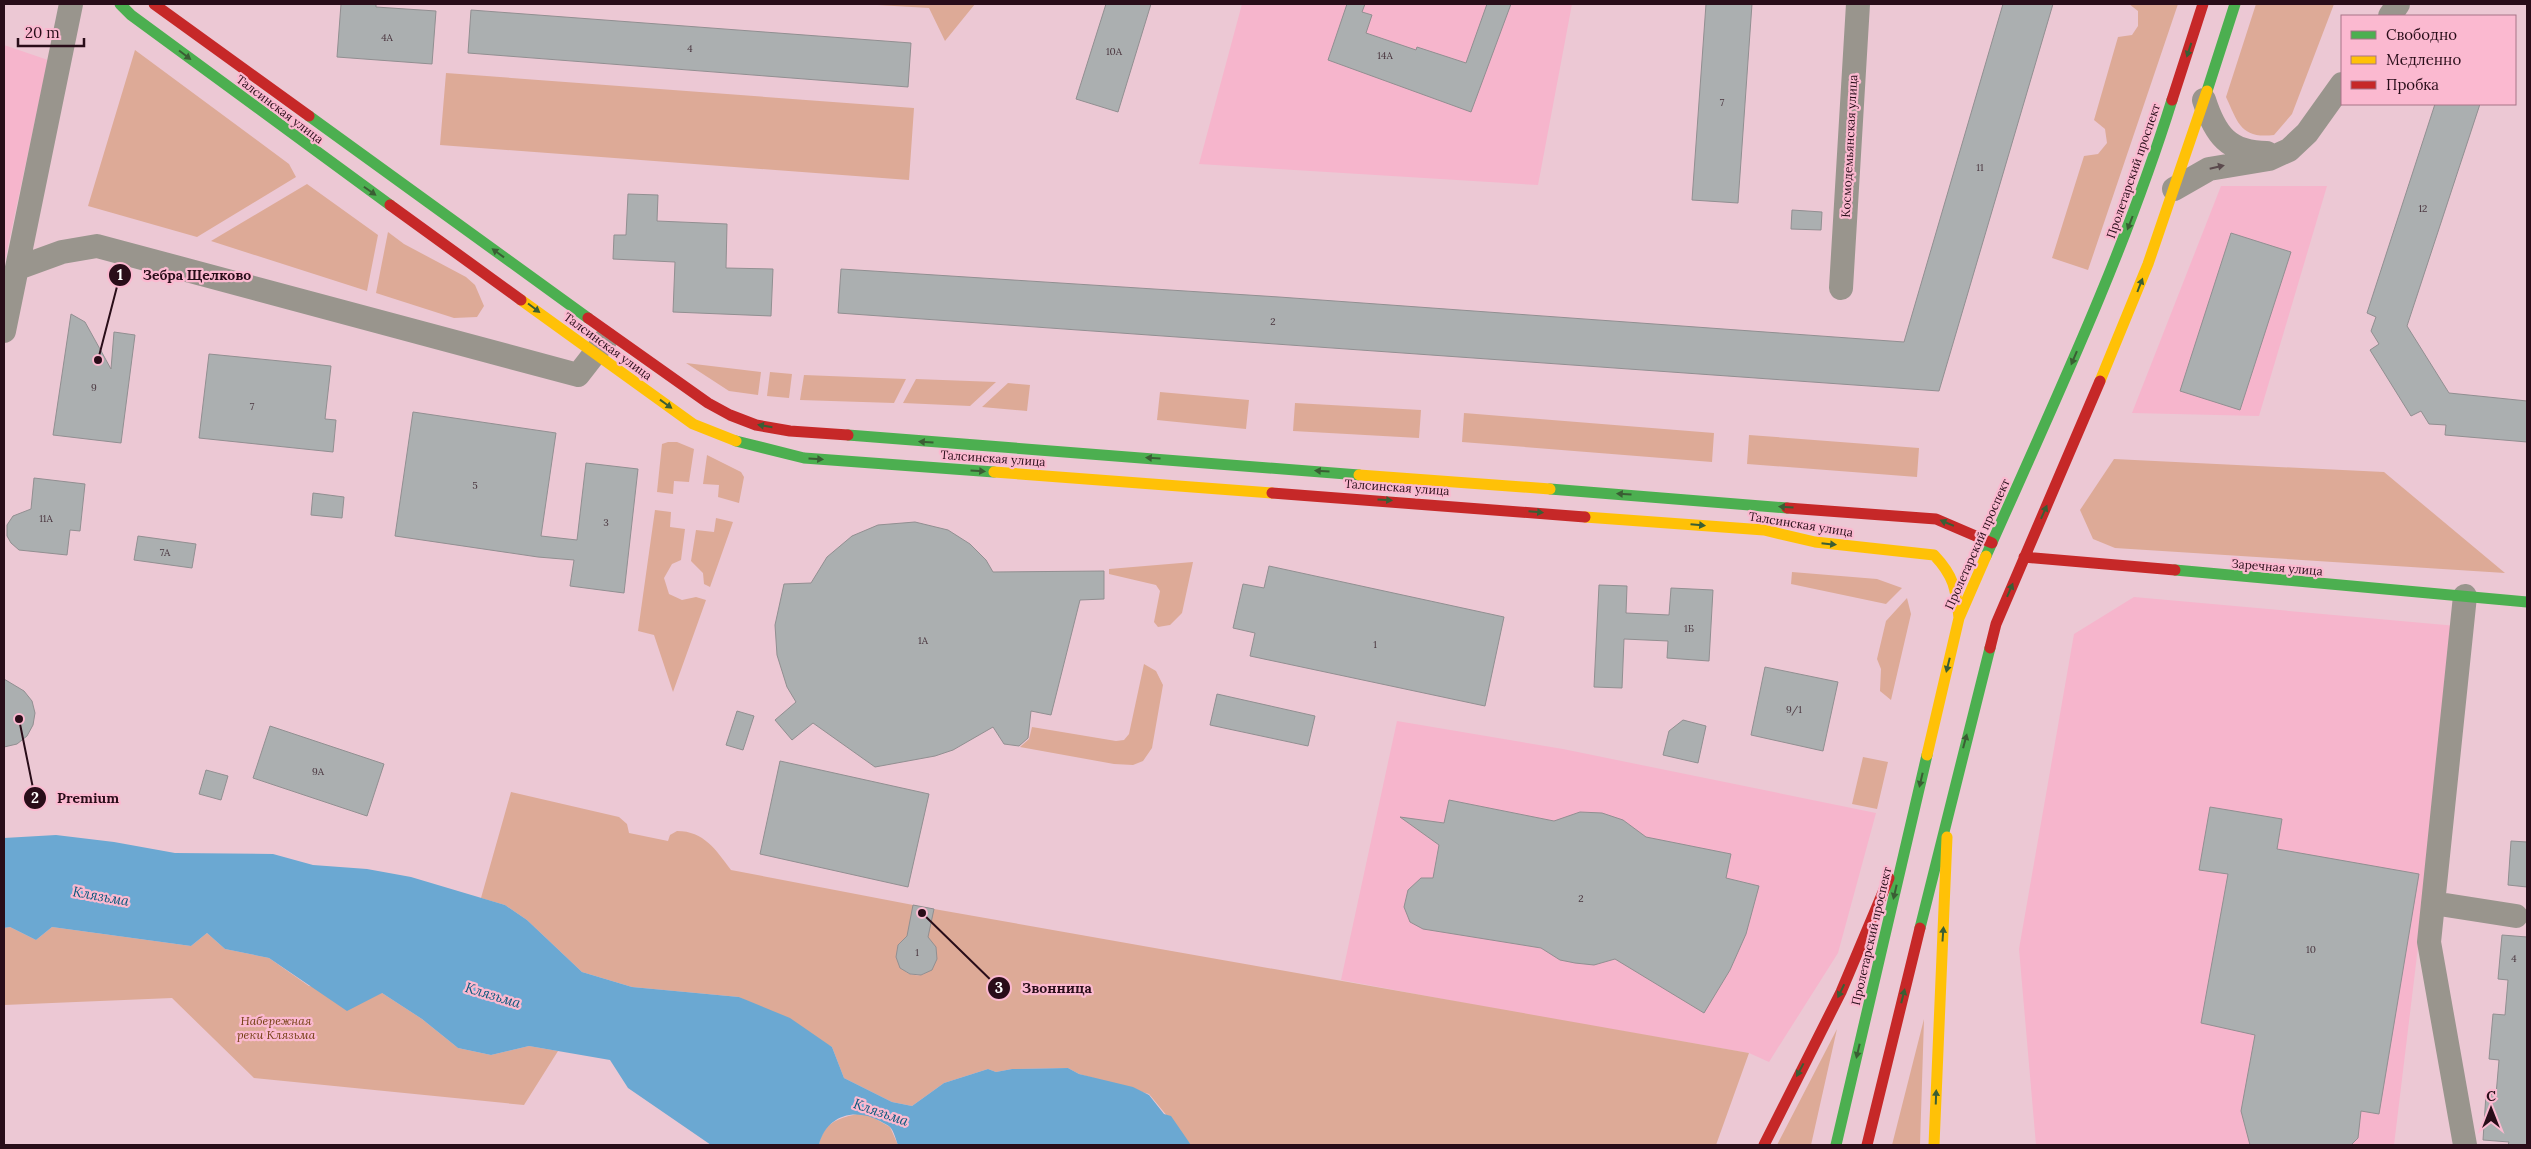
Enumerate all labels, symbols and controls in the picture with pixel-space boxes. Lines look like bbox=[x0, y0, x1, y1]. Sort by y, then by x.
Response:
scale bar bbox=[18, 15, 84, 47]
legend bbox=[2341, 15, 2516, 105]
text: 20 m bbox=[25, 23, 60, 42]
text: Свободно bbox=[2386, 25, 2457, 44]
house number: 4А bbox=[381, 31, 394, 44]
house number: 4 bbox=[687, 42, 693, 55]
one-way arrow bbox=[2185, 43, 2192, 58]
house number: 10А bbox=[1106, 45, 1123, 58]
house number: 14А bbox=[1377, 49, 1393, 62]
one-way arrow bbox=[178, 50, 191, 61]
text: Медленно bbox=[2386, 50, 2461, 69]
street label: Талсинская улица bbox=[233, 71, 327, 147]
street label: Космодемьянская улица bbox=[1838, 74, 1860, 218]
text: Пробка bbox=[2386, 75, 2439, 94]
house number: 7 bbox=[1720, 96, 1725, 109]
street label: Пролетарский проспект bbox=[2103, 102, 2163, 240]
house number: 11 bbox=[1976, 161, 1984, 174]
one-way arrow bbox=[2210, 163, 2225, 171]
one-way arrow bbox=[363, 186, 377, 196]
house number: 12 bbox=[2418, 202, 2428, 215]
one-way arrow bbox=[2126, 216, 2134, 231]
one-way arrow bbox=[492, 247, 505, 258]
callout: Зебра Щелково bbox=[108, 260, 261, 289]
text: 1 bbox=[117, 265, 123, 284]
text: Зебра Щелково bbox=[143, 266, 251, 284]
one-way arrow bbox=[2136, 277, 2144, 292]
one-way arrow bbox=[527, 303, 540, 314]
street label: Талсинская улица bbox=[561, 309, 655, 383]
house number: 2 bbox=[1270, 315, 1276, 328]
one-way arrow bbox=[2070, 351, 2078, 365]
house number: 9 bbox=[91, 381, 97, 394]
one-way arrow bbox=[659, 399, 672, 409]
house number: 7 bbox=[250, 400, 255, 413]
one-way arrow bbox=[756, 422, 772, 430]
one-way arrow bbox=[918, 437, 934, 445]
street label: Талсинская улица bbox=[940, 447, 1046, 469]
one-way arrow bbox=[1145, 454, 1161, 462]
one-way arrow bbox=[808, 455, 824, 463]
one-way arrow bbox=[970, 467, 986, 475]
one-way arrow bbox=[1314, 467, 1330, 475]
street label: Талсинская улица bbox=[1344, 476, 1450, 498]
street label: Пролетарский проспект bbox=[1941, 476, 2013, 612]
house number: 5 bbox=[472, 479, 478, 492]
one-way arrow bbox=[1615, 490, 1631, 498]
one-way arrow bbox=[1377, 496, 1393, 504]
one-way arrow bbox=[1777, 503, 1793, 511]
one-way arrow bbox=[2040, 505, 2048, 519]
one-way arrow bbox=[1528, 508, 1544, 516]
street label: Талсинская улица bbox=[1748, 508, 1854, 540]
house number: 11А bbox=[39, 512, 54, 525]
house number: 3 bbox=[603, 516, 609, 529]
one-way arrow bbox=[1940, 519, 1954, 527]
one-way arrow bbox=[1690, 521, 1706, 529]
one-way arrow bbox=[1821, 540, 1837, 548]
house number: 7А bbox=[160, 546, 171, 559]
street label: Заречная улица bbox=[2231, 556, 2323, 578]
one-way arrow bbox=[2006, 583, 2014, 597]
house number: 1Б bbox=[1684, 622, 1694, 635]
house number: 1А bbox=[918, 634, 929, 647]
house number: 1 bbox=[1373, 638, 1377, 651]
one-way arrow bbox=[1944, 658, 1952, 673]
house number: 9/1 bbox=[1786, 703, 1802, 716]
one-way arrow bbox=[1962, 733, 1970, 748]
house number: 9А bbox=[312, 765, 325, 778]
one-way arrow bbox=[1917, 772, 1925, 787]
callout: Premium bbox=[22, 783, 129, 812]
text: 2 bbox=[31, 788, 39, 807]
text: Premium bbox=[57, 789, 119, 807]
street label: Пролетарский проспект bbox=[1848, 865, 1894, 1007]
water label: Клязьма bbox=[71, 882, 131, 910]
one-way arrow bbox=[1891, 885, 1899, 900]
house number: 2 bbox=[1578, 892, 1584, 905]
one-way arrow bbox=[1940, 926, 1948, 942]
house number: 10 bbox=[2306, 943, 2316, 956]
house number: 1 bbox=[915, 946, 919, 959]
house number: 4 bbox=[2511, 952, 2517, 965]
callout: Звонница bbox=[987, 974, 1102, 1003]
water label: Клязьма bbox=[463, 978, 523, 1012]
text: 3 bbox=[995, 978, 1003, 997]
text: Звонница bbox=[1022, 979, 1093, 997]
one-way arrow bbox=[1837, 984, 1845, 998]
one-way arrow bbox=[1899, 988, 1907, 1003]
park label: Набережная реки Клязьма bbox=[237, 1013, 316, 1042]
one-way arrow bbox=[1854, 1043, 1862, 1058]
one-way arrow bbox=[1796, 1063, 1804, 1077]
north arrow bbox=[2466, 1084, 2516, 1134]
text: С bbox=[2486, 1087, 2496, 1105]
one-way arrow bbox=[1932, 1088, 1940, 1104]
water label: Клязьма bbox=[851, 1094, 911, 1130]

